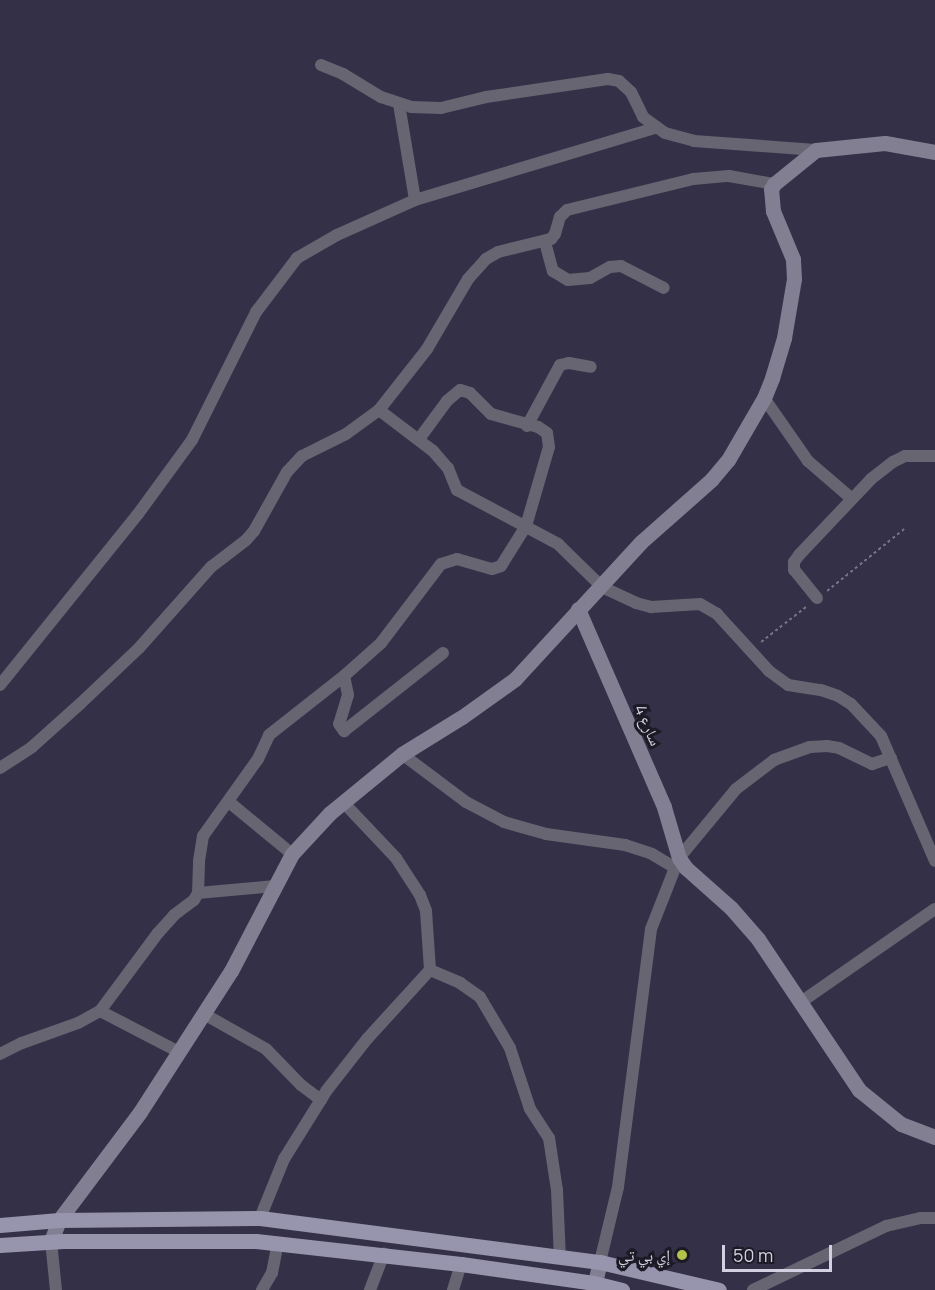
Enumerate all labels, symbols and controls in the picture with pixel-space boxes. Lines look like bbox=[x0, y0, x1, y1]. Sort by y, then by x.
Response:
street label: سارع 4 bbox=[630, 701, 666, 749]
scale bar bbox=[725, 1233, 834, 1271]
text: 50 m bbox=[733, 1243, 773, 1267]
place label: إي بي تي bbox=[618, 1245, 670, 1265]
marker: إي بي تي bbox=[675, 1248, 689, 1262]

